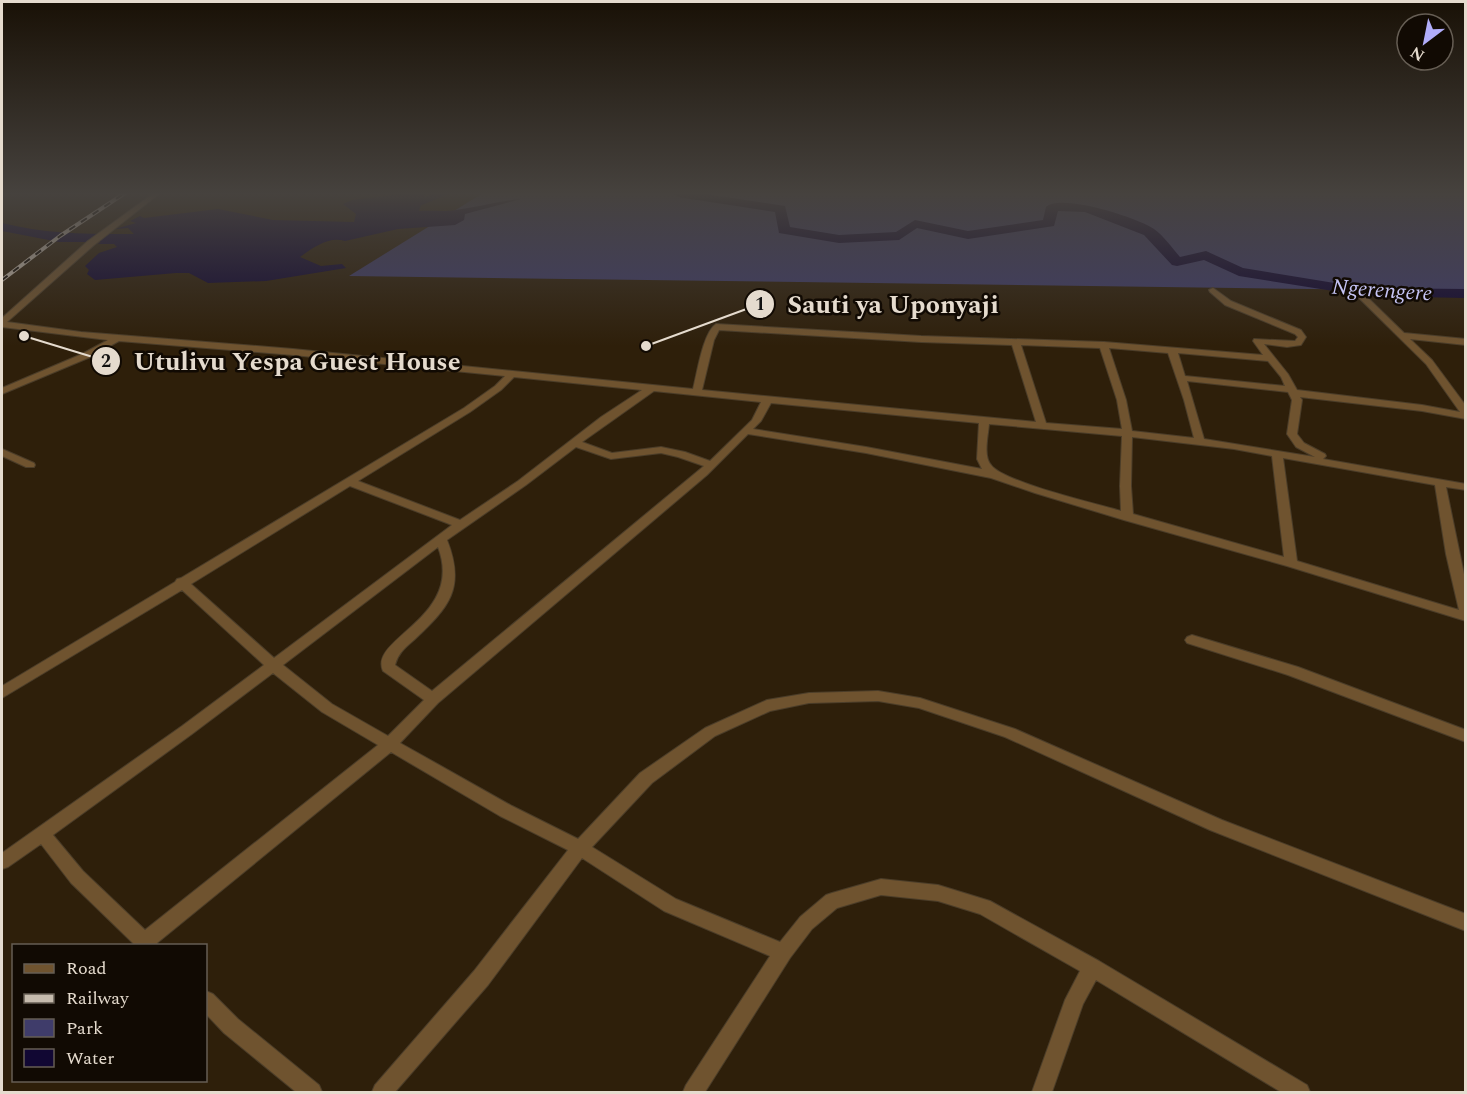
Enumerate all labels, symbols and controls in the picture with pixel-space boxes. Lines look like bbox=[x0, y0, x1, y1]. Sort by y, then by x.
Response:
north arrow bbox=[1395, 12, 1455, 72]
text: N bbox=[1406, 40, 1429, 68]
water label: Ngerengere bbox=[1331, 271, 1433, 310]
callout: Sauti ya Uponyaji bbox=[745, 282, 1010, 326]
text: Sauti ya Uponyaji bbox=[787, 285, 999, 325]
text: 1 bbox=[755, 291, 765, 318]
callout: Utulivu Yespa Guest House bbox=[91, 339, 472, 383]
text: Utulivu Yespa Guest House bbox=[133, 342, 461, 382]
text: 2 bbox=[101, 348, 111, 375]
legend bbox=[12, 944, 207, 1082]
text: Road bbox=[66, 955, 107, 982]
text: Railway bbox=[66, 985, 130, 1012]
text: Park bbox=[66, 1015, 103, 1042]
text: Water bbox=[66, 1045, 114, 1072]

